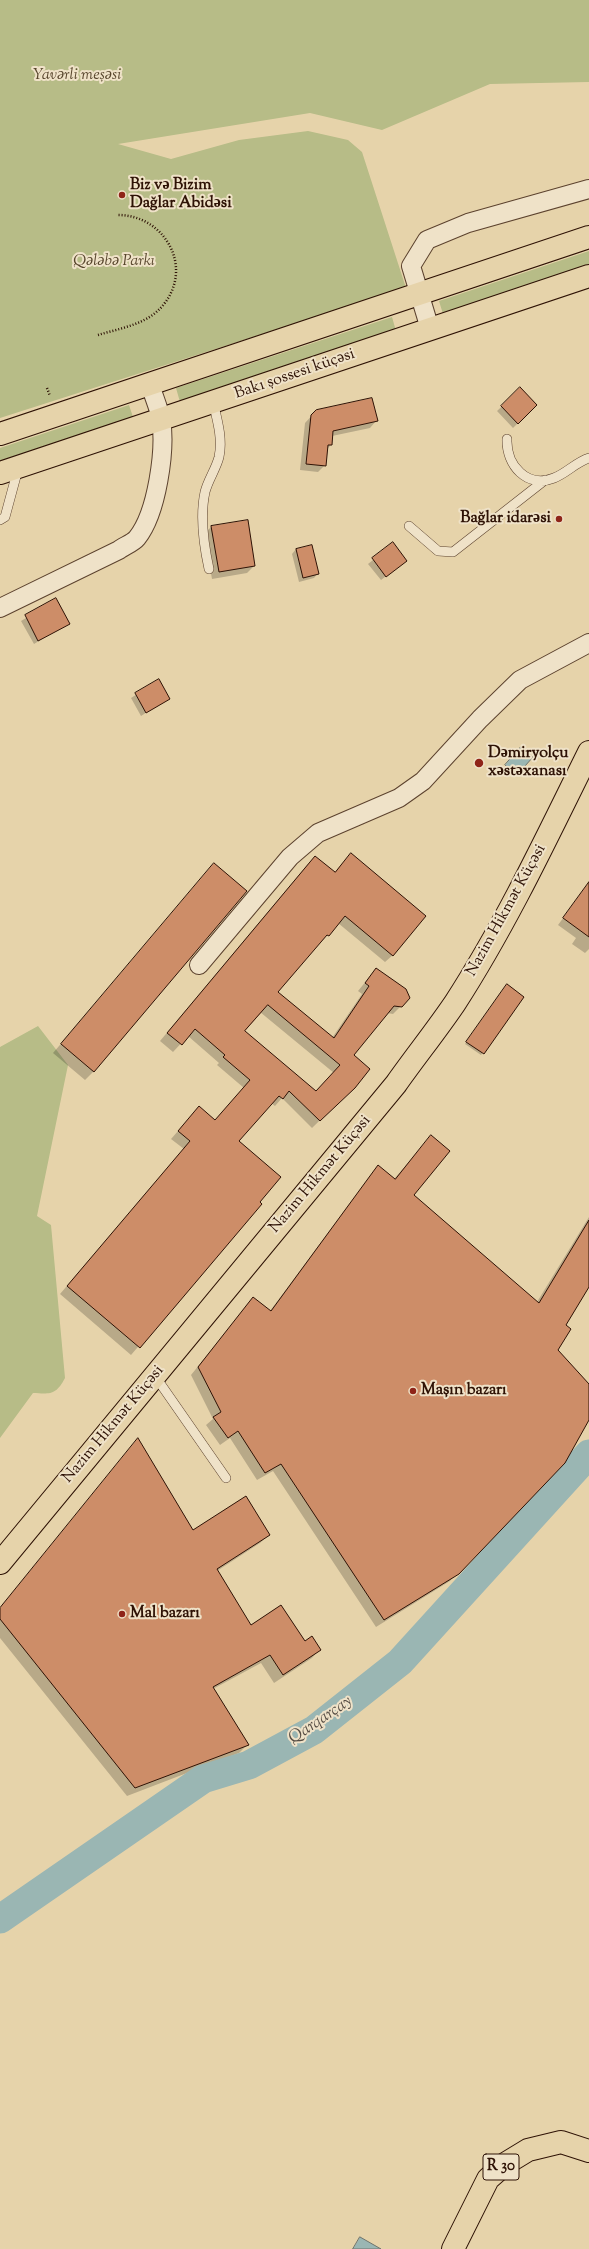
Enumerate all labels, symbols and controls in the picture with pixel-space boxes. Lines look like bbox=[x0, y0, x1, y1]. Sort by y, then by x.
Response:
park label: Yavərli meşəsi bbox=[33, 66, 121, 86]
place label: Biz və Bizim Dağlar Abidəsi bbox=[130, 176, 232, 214]
marker: Biz və Bizim Dağlar Abidəsi bbox=[117, 190, 127, 200]
park label: Qələbə Parkı bbox=[73, 252, 155, 272]
street label: Bakı şossesi küçəsi bbox=[232, 345, 358, 405]
place label: Bağlar idarəsi bbox=[460, 509, 551, 529]
marker: Bağlar idarəsi bbox=[554, 514, 564, 524]
place label: Dəmiryolçu xəstəxanası bbox=[488, 744, 569, 782]
marker: Dəmiryolçu xəstəxanası bbox=[473, 757, 485, 769]
street label: Nazim Hikmət Küçəsi bbox=[463, 842, 551, 980]
street label: Nazim Hikmət Küçəsi bbox=[266, 1112, 376, 1238]
street label: Nazim Hikmət Küçəsi bbox=[59, 1362, 169, 1488]
place label: Maşın bazarı bbox=[421, 1381, 507, 1401]
marker: Maşın bazarı bbox=[408, 1386, 418, 1396]
place label: Mal bazarı bbox=[130, 1604, 200, 1624]
marker: Mal bazarı bbox=[117, 1609, 127, 1619]
water label: Qarqarçay bbox=[285, 1692, 357, 1750]
road number: R 30 bbox=[483, 2154, 519, 2180]

